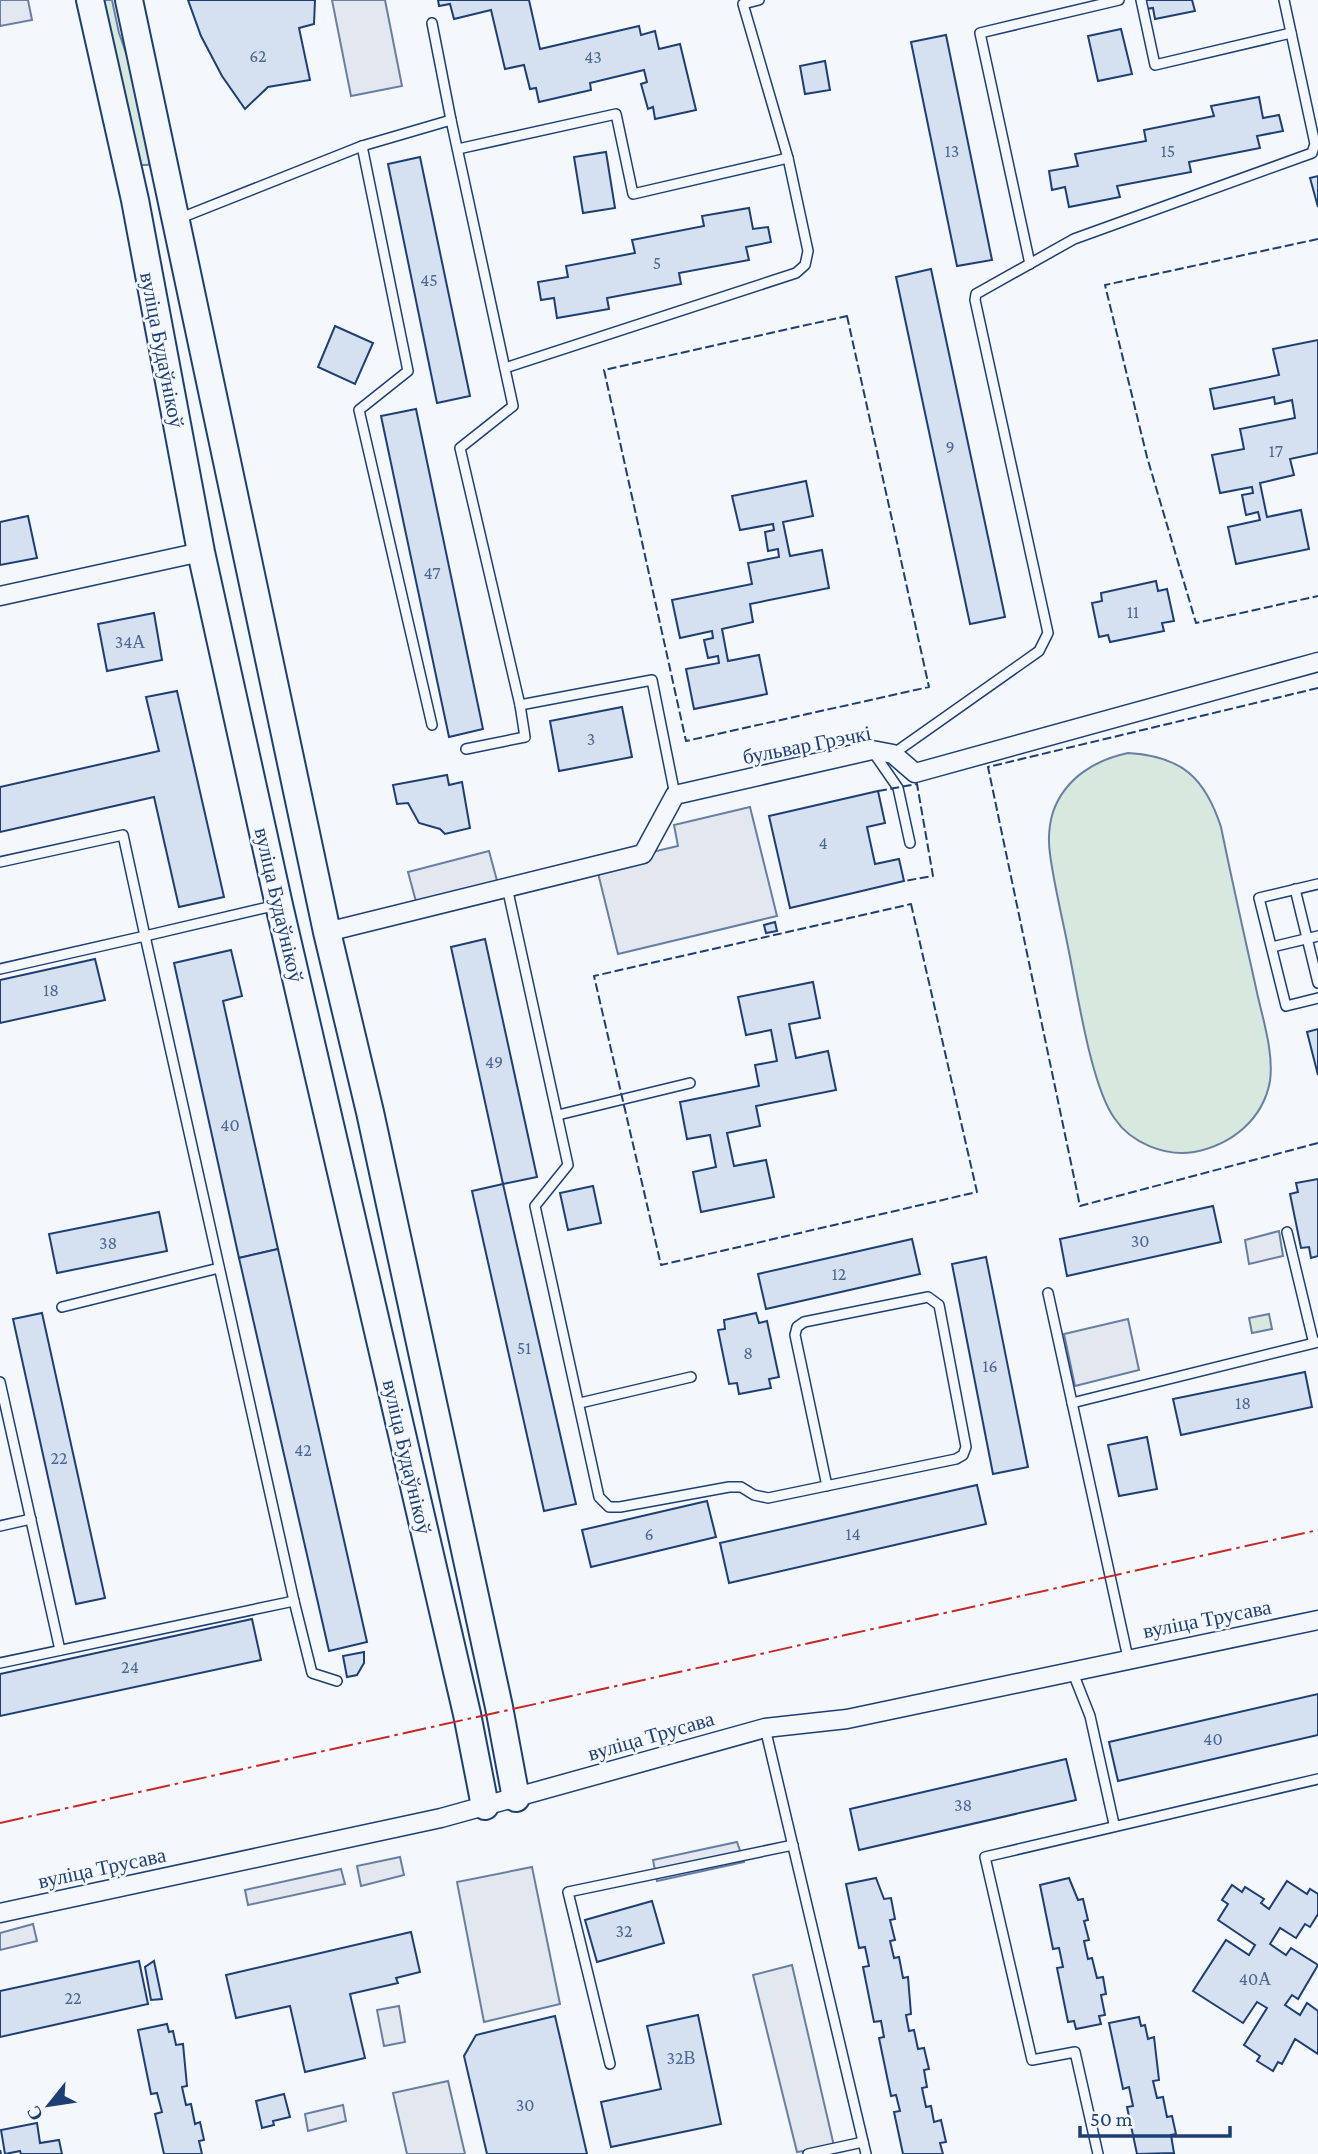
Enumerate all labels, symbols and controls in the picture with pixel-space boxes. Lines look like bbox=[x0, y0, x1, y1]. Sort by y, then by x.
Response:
house number: 62 bbox=[249, 46, 267, 66]
house number: 43 bbox=[584, 47, 602, 67]
house number: 13 bbox=[945, 141, 959, 161]
house number: 15 bbox=[1161, 141, 1175, 161]
house number: 5 bbox=[653, 253, 661, 273]
street label: вуліца Будаўнікоў bbox=[135, 270, 189, 430]
house number: 45 bbox=[420, 270, 438, 290]
house number: 9 bbox=[945, 437, 955, 457]
house number: 17 bbox=[1269, 441, 1283, 461]
house number: 47 bbox=[423, 563, 441, 583]
house number: 11 bbox=[1127, 602, 1139, 622]
house number: 34А bbox=[115, 632, 145, 652]
street label: бульвар Грэчкі bbox=[741, 721, 873, 769]
house number: 3 bbox=[587, 729, 595, 749]
street label: вуліца Будаўнікоў bbox=[250, 825, 309, 985]
house number: 4 bbox=[818, 833, 828, 853]
house number: 18 bbox=[43, 980, 59, 1000]
house number: 49 bbox=[485, 1052, 503, 1072]
house number: 40 bbox=[220, 1115, 240, 1135]
house number: 30 bbox=[1131, 1231, 1149, 1251]
house number: 38 bbox=[99, 1233, 117, 1253]
house number: 12 bbox=[832, 1264, 846, 1284]
house number: 51 bbox=[517, 1338, 531, 1358]
house number: 8 bbox=[743, 1343, 753, 1363]
house number: 16 bbox=[982, 1356, 998, 1376]
street label: вуліца Будаўнікоў bbox=[378, 1377, 437, 1537]
house number: 18 bbox=[1235, 1393, 1251, 1413]
house number: 42 bbox=[294, 1440, 312, 1460]
house number: 22 bbox=[50, 1448, 68, 1468]
house number: 6 bbox=[644, 1524, 654, 1544]
house number: 14 bbox=[845, 1524, 861, 1544]
street label: вуліца Трусава bbox=[1141, 1595, 1274, 1643]
house number: 24 bbox=[121, 1657, 139, 1677]
street label: вуліца Трусава bbox=[585, 1706, 718, 1765]
house number: 40 bbox=[1203, 1729, 1223, 1749]
house number: 38 bbox=[954, 1795, 972, 1815]
street label: вуліца Трусава bbox=[36, 1843, 169, 1893]
house number: 32 bbox=[615, 1921, 633, 1941]
house number: 40А bbox=[1239, 1969, 1271, 1989]
house number: 22 bbox=[64, 1988, 82, 2008]
house number: 32В bbox=[666, 2048, 696, 2068]
north arrow bbox=[14, 2070, 84, 2140]
scale bar bbox=[1080, 2094, 1230, 2138]
house number: 30 bbox=[516, 2095, 534, 2115]
text: С bbox=[22, 2102, 47, 2124]
text: 50 m bbox=[1090, 2107, 1133, 2131]

